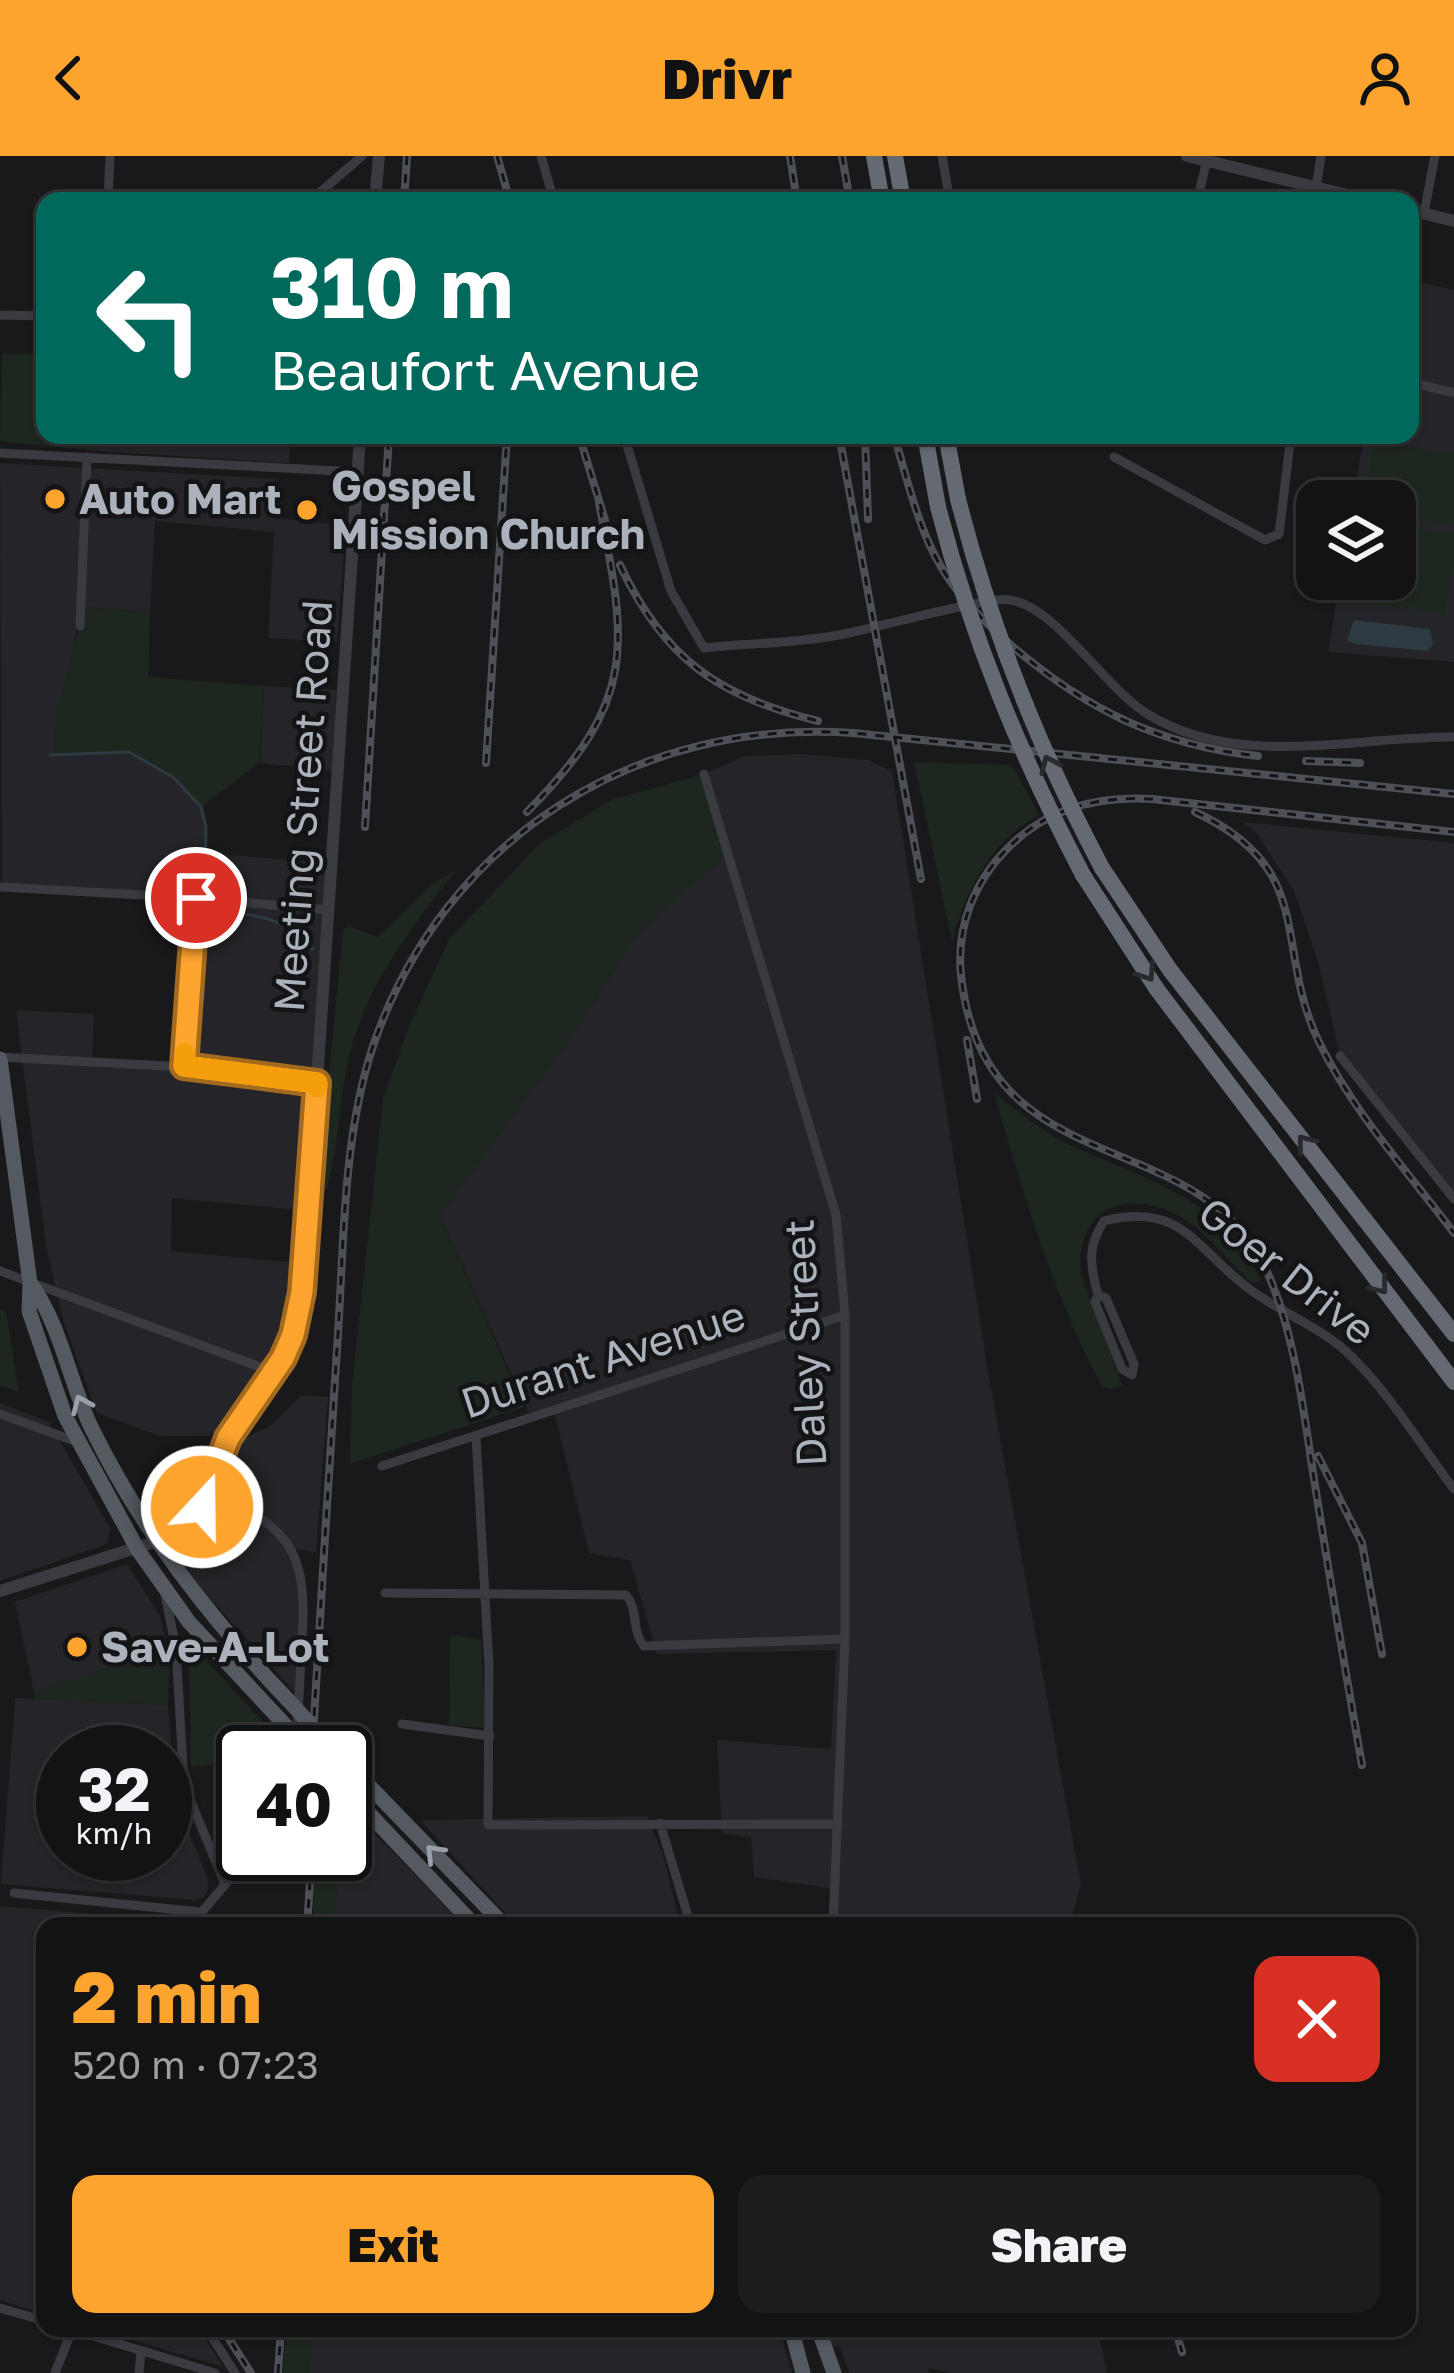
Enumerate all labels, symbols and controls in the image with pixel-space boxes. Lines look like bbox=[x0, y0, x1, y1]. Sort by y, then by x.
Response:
icon: back bbox=[36, 45, 102, 111]
icon: person bbox=[1352, 45, 1418, 111]
text: Drivr bbox=[662, 46, 792, 111]
text: 310 m bbox=[270, 236, 514, 336]
icon: left bbox=[72, 240, 228, 396]
text: Beaufort Avenue bbox=[270, 337, 700, 402]
place label: Gospel Mission Church bbox=[331, 460, 645, 558]
place label: Auto Mart bbox=[79, 473, 281, 523]
map controls bbox=[1296, 480, 1416, 600]
button: layers bbox=[1296, 480, 1416, 600]
marker: Auto Mart bbox=[42, 486, 68, 512]
marker: Gospel Mission Church bbox=[294, 497, 320, 523]
street label: Meeting Street Road bbox=[263, 598, 341, 1014]
one-way arrow bbox=[1040, 754, 1063, 776]
pin bbox=[145, 847, 247, 949]
icon: arrive bbox=[163, 865, 229, 931]
one-way arrow bbox=[1132, 960, 1154, 982]
one-way arrow bbox=[1298, 1134, 1319, 1156]
street label: Goer Drive bbox=[1189, 1186, 1386, 1355]
street label: Daley Street bbox=[773, 1218, 835, 1468]
one-way arrow bbox=[1366, 1272, 1387, 1294]
street label: Durant Avenue bbox=[454, 1289, 751, 1427]
one-way arrow bbox=[72, 1395, 96, 1416]
position arrow bbox=[139, 1444, 265, 1570]
place label: Save-A-Lot bbox=[101, 1621, 329, 1671]
marker: Save-A-Lot bbox=[64, 1634, 90, 1660]
speed limit sign: 40 bbox=[216, 1725, 372, 1881]
text: 32 bbox=[77, 1752, 151, 1824]
text: km/h bbox=[76, 1815, 152, 1851]
one-way arrow bbox=[426, 1845, 448, 1867]
text: 2 min bbox=[72, 1952, 262, 2039]
button: close bbox=[1254, 1956, 1380, 2082]
text: 520 m · 07:23 bbox=[72, 2041, 319, 2088]
button: Exit bbox=[72, 2175, 714, 2313]
button: Share bbox=[738, 2175, 1380, 2313]

